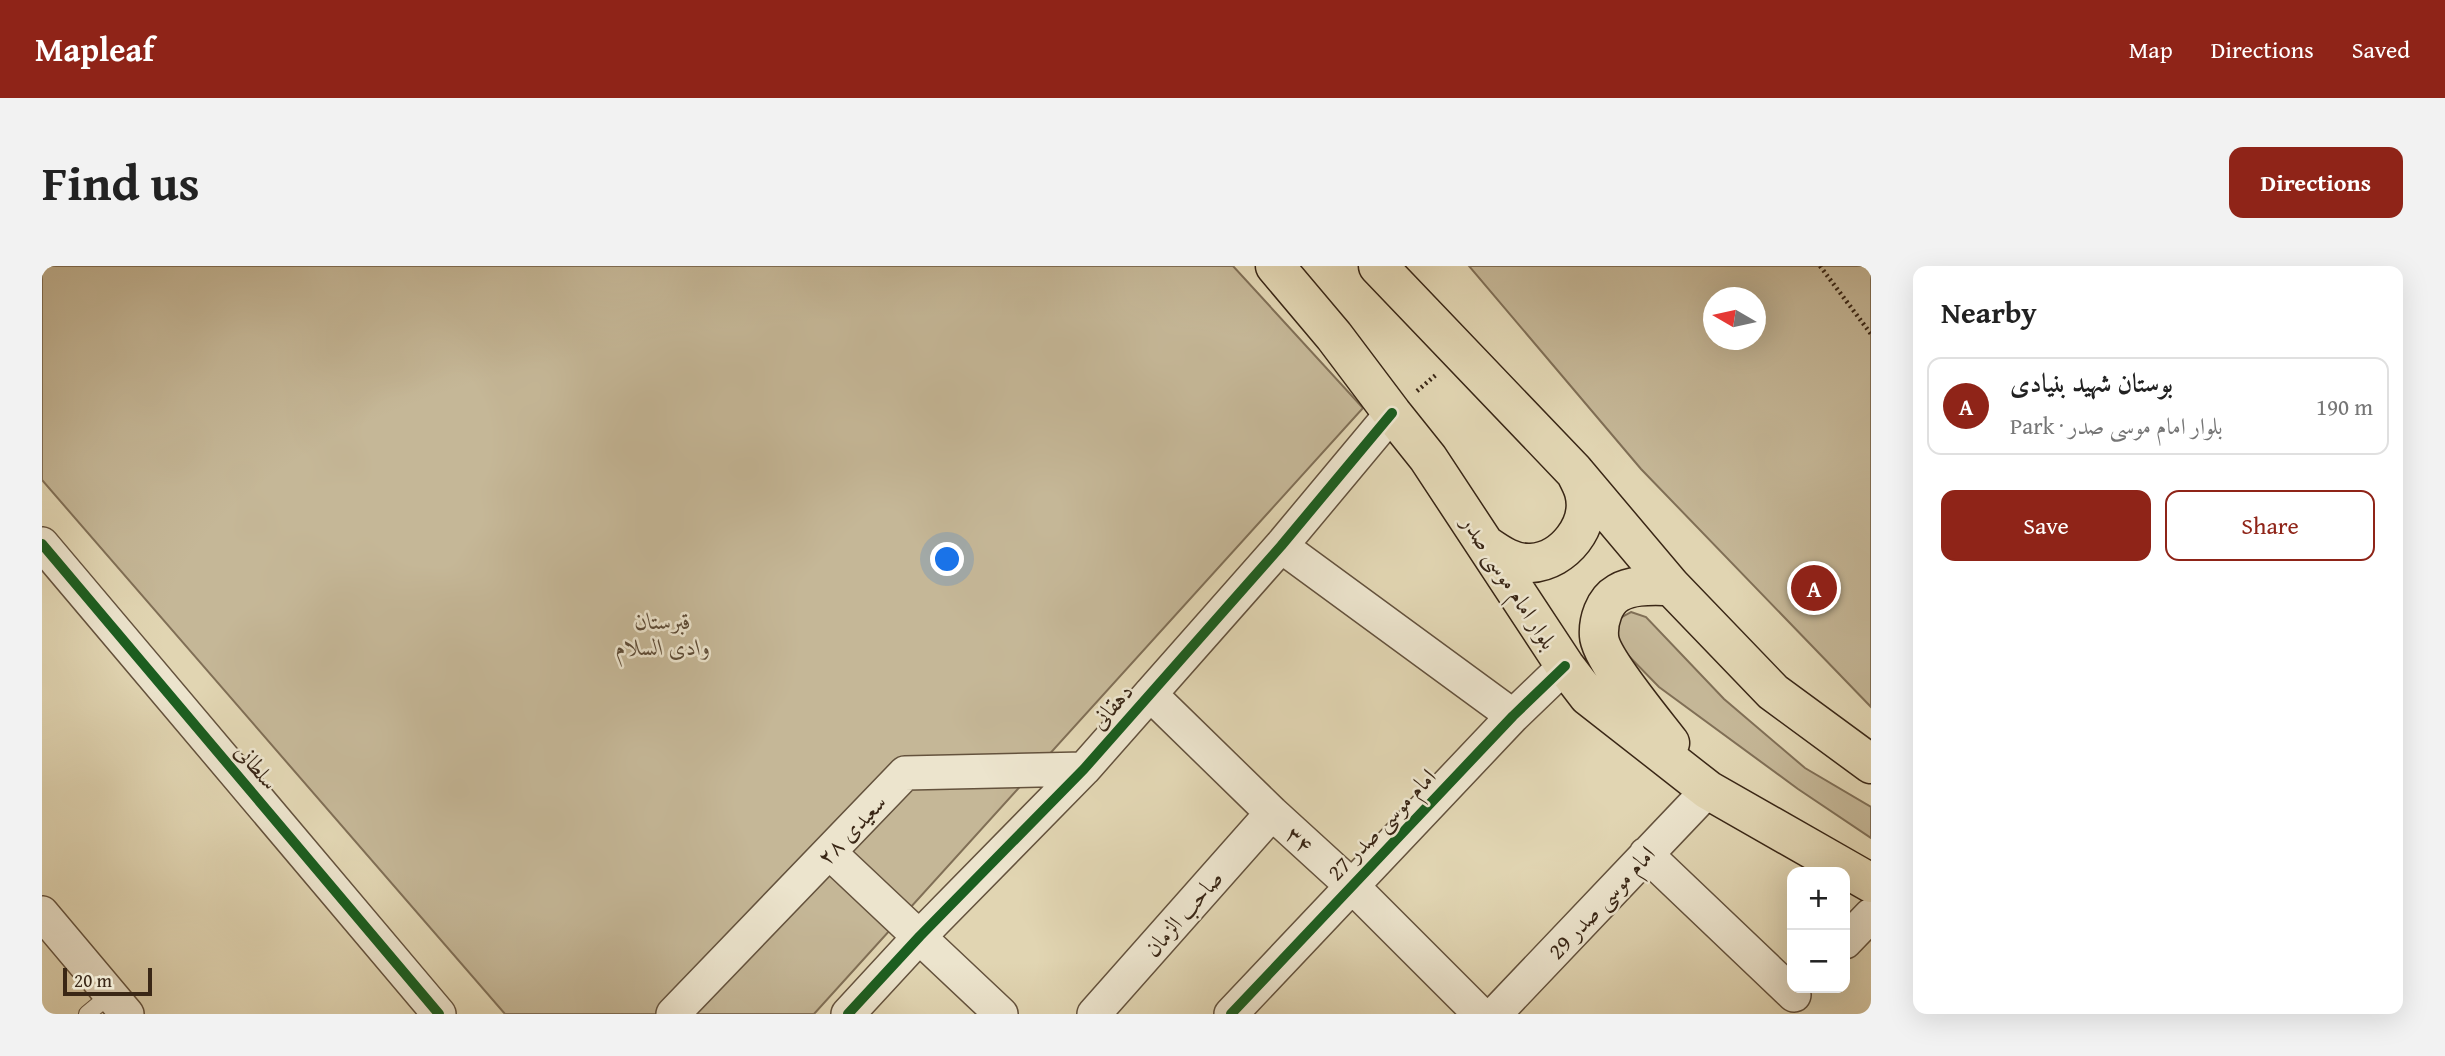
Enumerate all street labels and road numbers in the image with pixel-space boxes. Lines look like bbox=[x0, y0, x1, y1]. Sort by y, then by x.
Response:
street label: بلوار امام موسی صدر bbox=[1450, 507, 1566, 658]
street label: دهقانی bbox=[1082, 676, 1140, 736]
street label: سلطانی bbox=[228, 735, 286, 797]
street label: امام موسی صدر 27 bbox=[1319, 761, 1446, 890]
street label: سعیدی ۲۸ bbox=[809, 786, 893, 872]
street label: ۳۴ bbox=[1279, 818, 1321, 860]
street label: امام موسی صدر 29 bbox=[1540, 838, 1665, 969]
street label: صاحب الزمان bbox=[1136, 862, 1230, 964]

